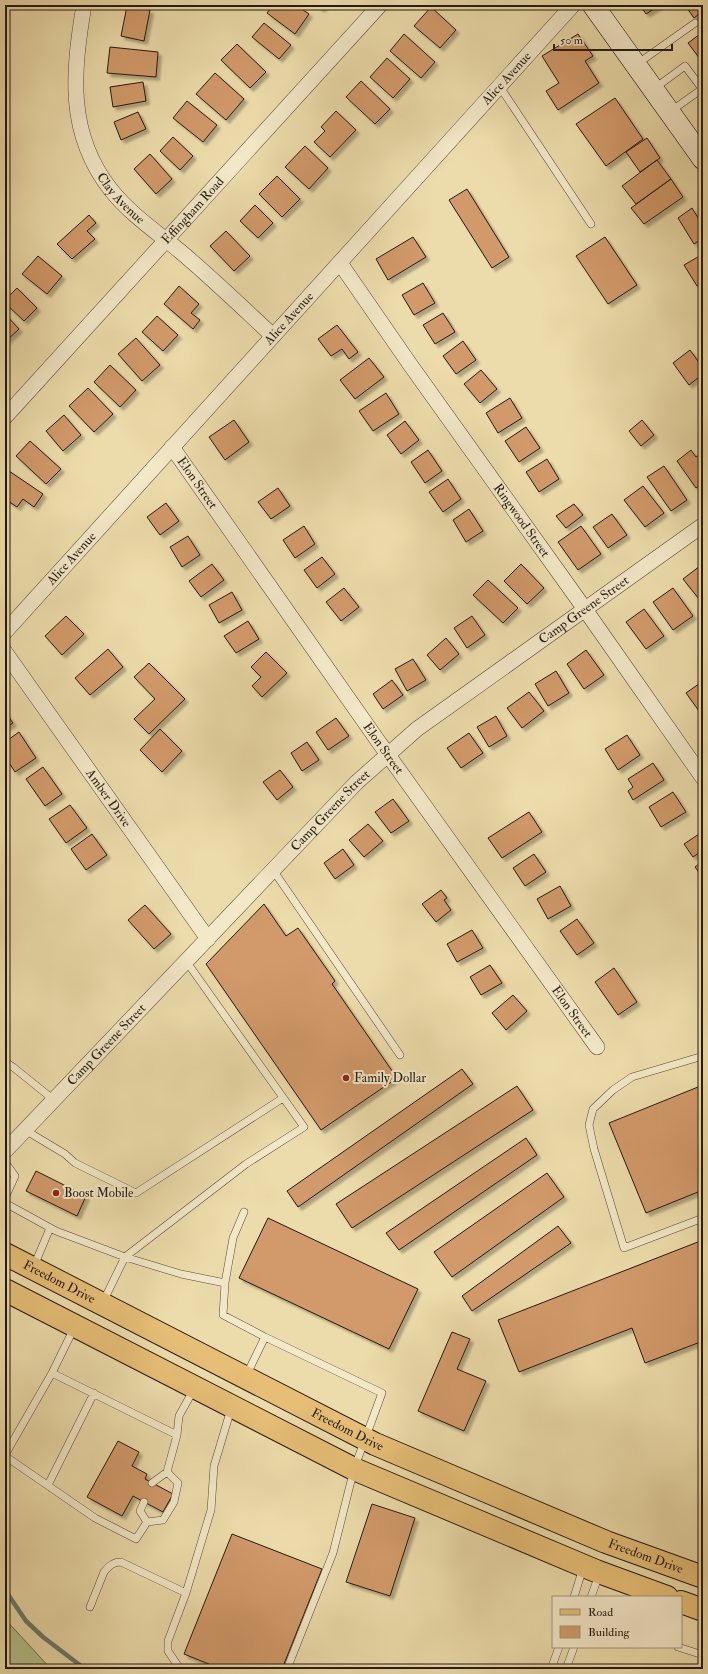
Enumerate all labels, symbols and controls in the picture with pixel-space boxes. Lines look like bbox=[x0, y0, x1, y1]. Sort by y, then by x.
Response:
scale bar bbox=[554, 26, 672, 52]
text: 50 m bbox=[560, 33, 584, 48]
street label: Alice Avenue bbox=[478, 48, 535, 109]
street label: Clay Avenue bbox=[93, 170, 148, 228]
street label: Effingham Road bbox=[158, 173, 228, 248]
street label: Alice Avenue bbox=[260, 288, 317, 349]
street label: Elon Street bbox=[174, 454, 221, 512]
street label: Ringwood Street bbox=[490, 480, 553, 560]
street label: Alice Avenue bbox=[43, 528, 100, 589]
street label: Camp Greene Street bbox=[536, 572, 632, 648]
street label: Elon Street bbox=[359, 719, 407, 777]
street label: Amber Drive bbox=[82, 765, 135, 831]
street label: Camp Greene Street bbox=[287, 766, 373, 854]
street label: Elon Street bbox=[548, 983, 596, 1041]
street label: Camp Greene Street bbox=[64, 1000, 149, 1089]
place label: Family Dollar bbox=[354, 1070, 426, 1087]
marker: Family Dollar bbox=[341, 1073, 351, 1083]
place label: Boost Mobile bbox=[64, 1185, 134, 1201]
marker: Boost Mobile bbox=[51, 1188, 61, 1198]
street label: Freedom Drive bbox=[21, 1257, 98, 1307]
street label: Freedom Drive bbox=[309, 1405, 386, 1455]
street label: Freedom Drive bbox=[606, 1535, 686, 1577]
legend bbox=[552, 1596, 682, 1648]
text: Road bbox=[588, 1605, 613, 1620]
text: Building bbox=[588, 1625, 631, 1640]

